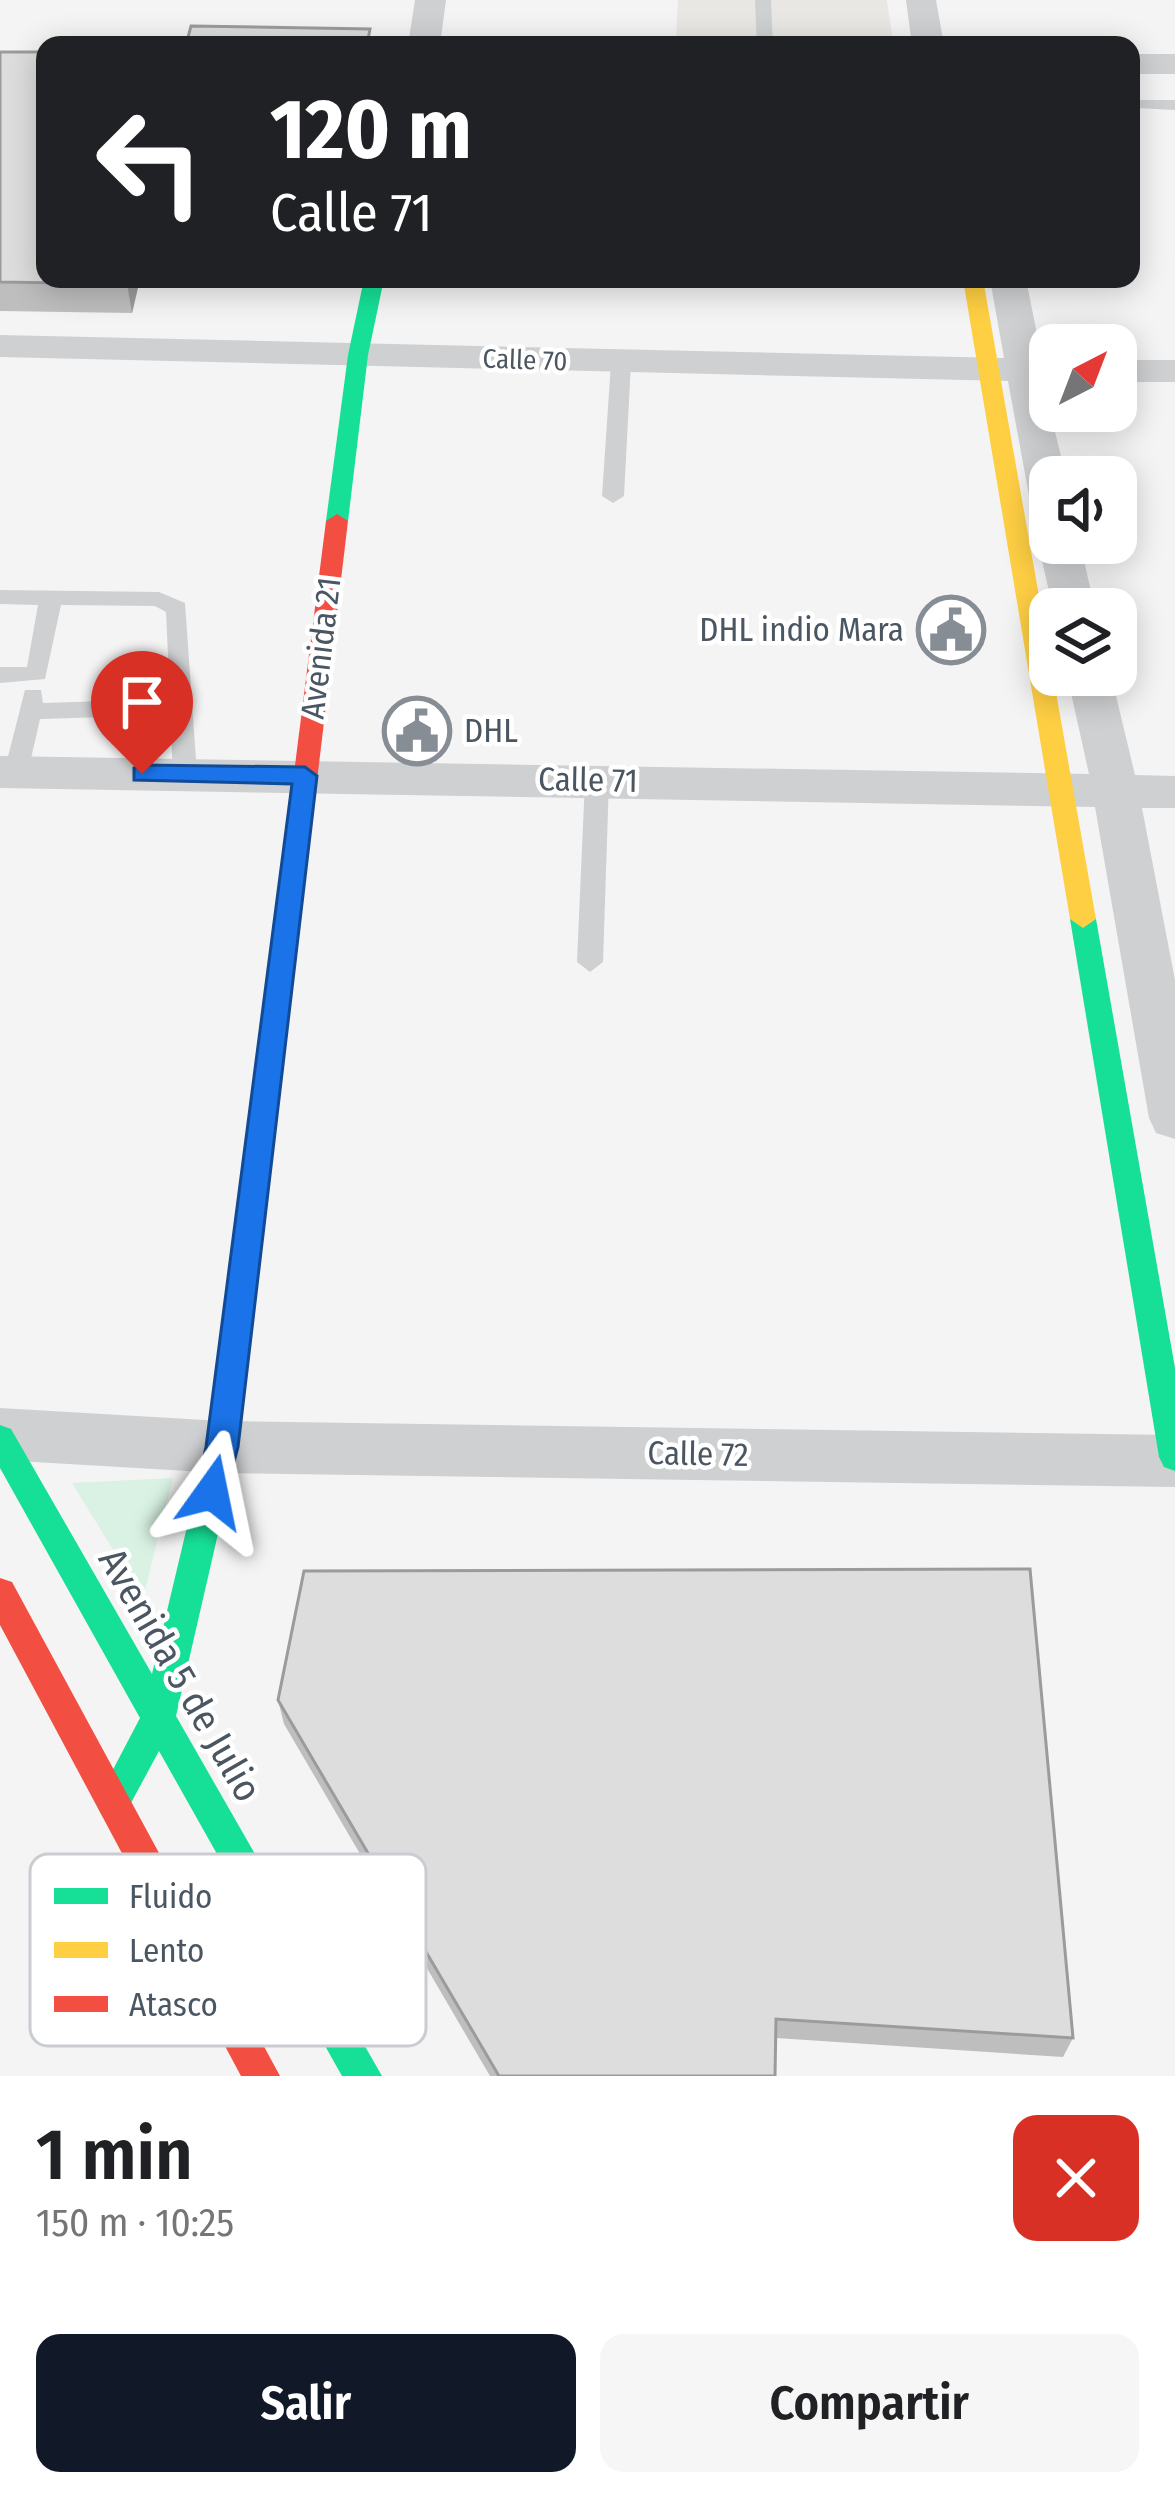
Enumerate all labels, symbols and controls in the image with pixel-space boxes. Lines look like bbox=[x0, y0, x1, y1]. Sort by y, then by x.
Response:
text: 120 m bbox=[270, 79, 472, 180]
icon: left bbox=[72, 84, 228, 240]
text: Calle 71 bbox=[270, 181, 433, 245]
north arrow bbox=[1029, 324, 1137, 432]
map controls bbox=[1029, 324, 1137, 696]
street label: Calle 70 bbox=[482, 343, 568, 377]
button: sound bbox=[1029, 456, 1137, 564]
street label: Avenida 21 bbox=[292, 575, 350, 721]
button: layers bbox=[1029, 588, 1137, 696]
public building icon: DHL indio Mara bbox=[916, 595, 986, 665]
place label: DHL indio Mara bbox=[699, 610, 904, 650]
pin bbox=[91, 651, 193, 774]
icon: arrive bbox=[109, 669, 175, 735]
public building icon: DHL bbox=[382, 696, 452, 766]
place label: DHL bbox=[464, 711, 518, 751]
street label: Calle 71 bbox=[538, 759, 638, 801]
position arrow bbox=[149, 1429, 275, 1555]
street label: Calle 72 bbox=[647, 1433, 749, 1475]
street label: Avenida 5 de Julio bbox=[89, 1540, 271, 1810]
legend bbox=[30, 1854, 426, 2046]
text: Fluido bbox=[129, 1877, 212, 1917]
text: Lento bbox=[129, 1931, 204, 1971]
text: Atasco bbox=[129, 1985, 218, 2025]
text: 1 min bbox=[36, 2112, 193, 2198]
button: close bbox=[1013, 2115, 1139, 2241]
text: 150 m · 10:25 bbox=[36, 2200, 234, 2246]
button: Salir bbox=[36, 2334, 576, 2472]
button: Compartir bbox=[600, 2334, 1139, 2472]

